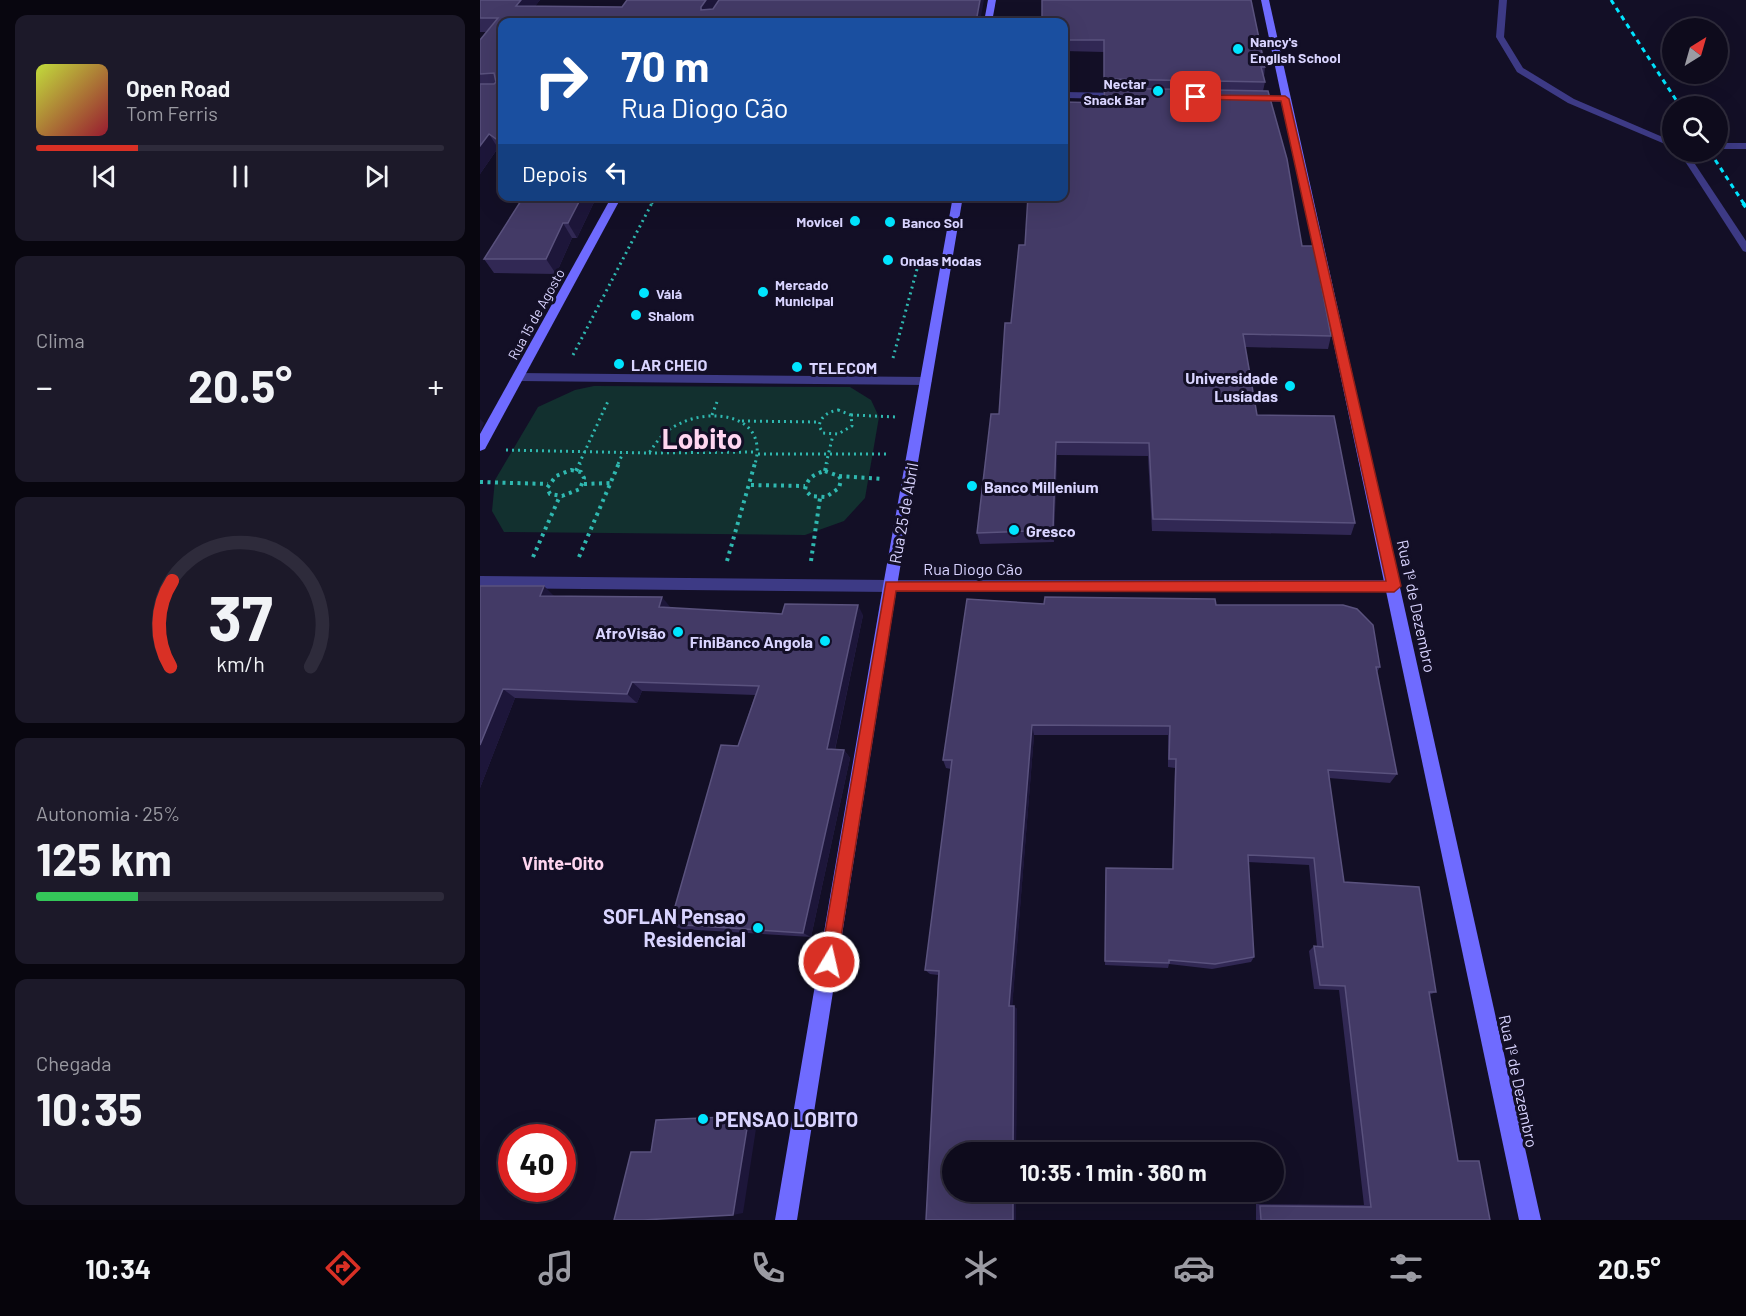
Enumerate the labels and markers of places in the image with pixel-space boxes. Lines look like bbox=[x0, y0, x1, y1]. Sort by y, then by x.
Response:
place label: Nancy's English School bbox=[1250, 33, 1341, 66]
marker: Nancy's English School bbox=[1231, 42, 1245, 56]
pin bbox=[1170, 71, 1221, 122]
place label: Nectar Snack Bar bbox=[1083, 75, 1147, 108]
marker: Nectar Snack Bar bbox=[1151, 84, 1165, 98]
place label: Movicel bbox=[796, 213, 843, 230]
marker: Movicel bbox=[848, 214, 862, 228]
place label: Banco Sol bbox=[902, 214, 963, 231]
marker: Banco Sol bbox=[883, 215, 897, 229]
place label: Ondas Modas bbox=[900, 252, 982, 269]
marker: Ondas Modas bbox=[881, 253, 895, 267]
place label: Mercado Municipal bbox=[775, 276, 834, 309]
place label: Válá bbox=[656, 285, 682, 302]
marker: Mercado Municipal bbox=[756, 285, 770, 299]
marker: Válá bbox=[637, 286, 651, 300]
place label: Shalom bbox=[648, 307, 695, 324]
marker: Shalom bbox=[629, 308, 643, 322]
place label: LAR CHEIO bbox=[631, 355, 708, 374]
marker: LAR CHEIO bbox=[612, 357, 626, 371]
place label: TELECOM bbox=[809, 358, 877, 377]
marker: TELECOM bbox=[790, 360, 804, 374]
place label: Universidade Lusíadas bbox=[1185, 368, 1278, 405]
marker: Universidade Lusíadas bbox=[1283, 379, 1297, 393]
place label: Banco Millenium bbox=[984, 477, 1099, 496]
marker: Banco Millenium bbox=[965, 479, 979, 493]
place label: Gresco bbox=[1026, 521, 1076, 540]
marker: Gresco bbox=[1007, 523, 1021, 537]
place label: AfroVisão bbox=[595, 623, 666, 642]
marker: AfroVisão bbox=[671, 625, 685, 639]
place label: FiniBanco Angola bbox=[690, 632, 813, 651]
marker: FiniBanco Angola bbox=[818, 634, 832, 648]
place label: SOFLAN Pensao Residencial bbox=[603, 904, 746, 951]
marker: SOFLAN Pensao Residencial bbox=[751, 921, 765, 935]
place label: PENSAO LOBITO bbox=[715, 1107, 858, 1131]
marker: PENSAO LOBITO bbox=[696, 1112, 710, 1126]

